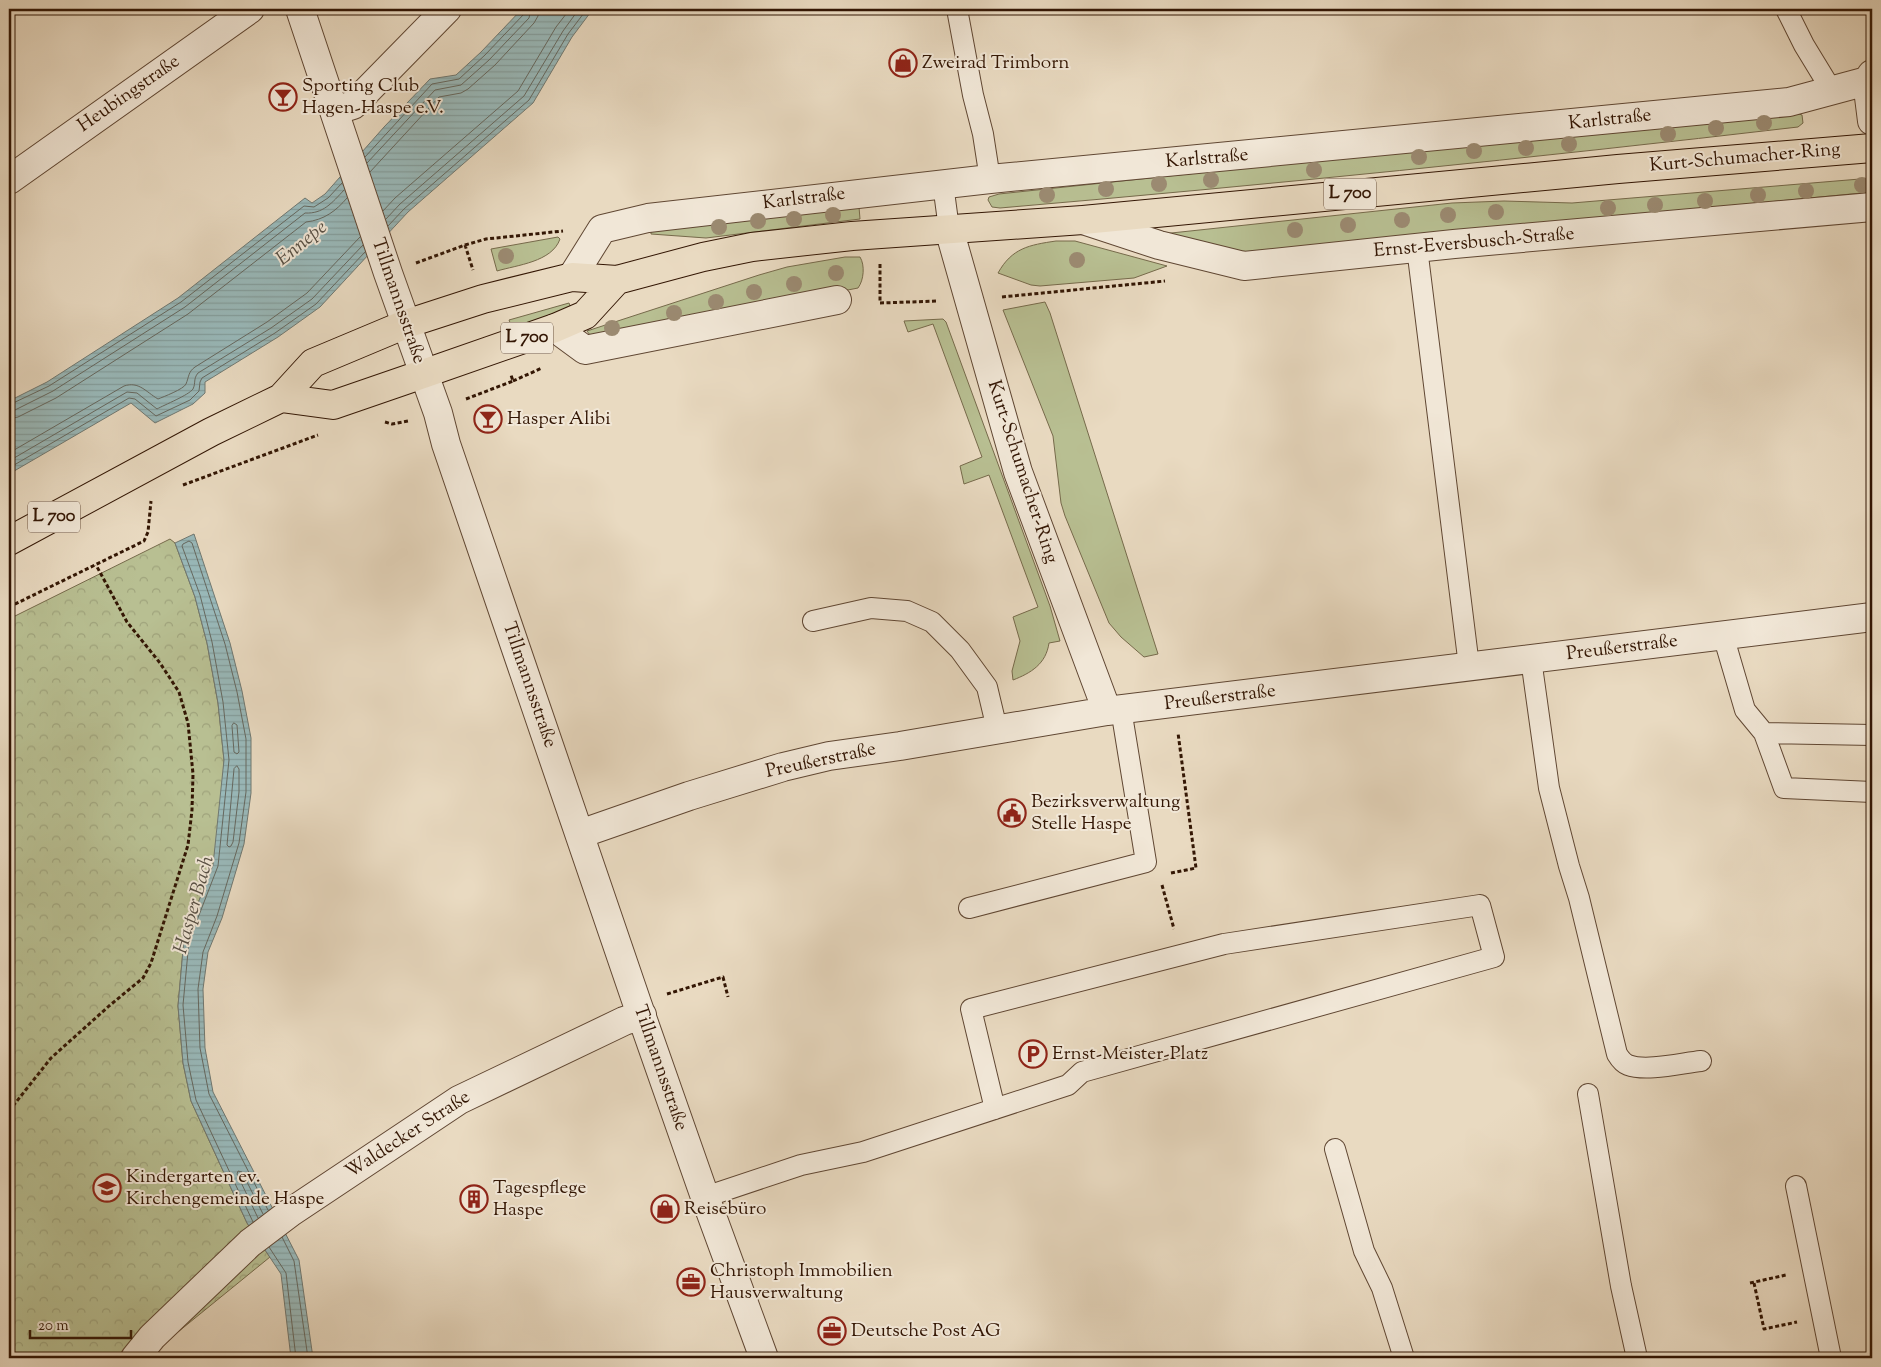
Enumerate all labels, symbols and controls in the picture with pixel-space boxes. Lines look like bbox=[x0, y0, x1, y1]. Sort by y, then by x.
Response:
shop icon: Zweirad Trimborn bbox=[888, 48, 918, 78]
street label: Heubingstraße bbox=[72, 49, 186, 139]
place label: Zweirad Trimborn bbox=[922, 50, 1070, 77]
place label: Sporting Club Hagen-Haspe e.V. bbox=[302, 73, 444, 122]
bar icon: Sporting Club Hagen-Haspe e.V. bbox=[268, 82, 298, 112]
street label: Karlstraße bbox=[1567, 102, 1653, 138]
street label: Kurt-Schumacher-Ring bbox=[1649, 136, 1841, 180]
street label: Karlstraße bbox=[1164, 142, 1250, 176]
road number: L 700 bbox=[1324, 178, 1376, 210]
street label: Karlstraße bbox=[761, 181, 847, 217]
water label: Ennepe bbox=[270, 214, 334, 274]
street label: Ernst-Eversbusch-Straße bbox=[1372, 221, 1576, 265]
street label: Tillmannsstraße bbox=[364, 234, 432, 368]
road number: L 700 bbox=[501, 322, 553, 353]
street label: Kurt-Schumacher-Ring bbox=[980, 377, 1064, 567]
bar icon: Hasper Alibi bbox=[473, 404, 503, 434]
place label: Hasper Alibi bbox=[507, 406, 611, 433]
road number: L 700 bbox=[28, 502, 80, 532]
street label: Tillmannsstraße bbox=[495, 618, 563, 752]
street label: Preußerstraße bbox=[1565, 628, 1679, 668]
street label: Preußerstraße bbox=[1163, 678, 1277, 718]
street label: Preußerstraße bbox=[763, 736, 879, 786]
place label: Bezirksverwaltung Stelle Haspe bbox=[1031, 789, 1180, 838]
public building icon: Bezirksverwaltung Stelle Haspe bbox=[997, 798, 1027, 828]
water label: Hasper Bach bbox=[167, 852, 223, 958]
street label: Tillmannsstraße bbox=[626, 1001, 694, 1135]
parking icon: Ernst-Meister-Platz bbox=[1018, 1039, 1048, 1069]
place label: Ernst-Meister-Platz bbox=[1052, 1041, 1208, 1068]
street label: Waldecker Straße bbox=[340, 1084, 476, 1186]
place label: Kindergarten ev. Kirchengemeinde Haspe bbox=[126, 1164, 325, 1213]
school or university icon: Kindergarten ev. Kirchengemeinde Haspe bbox=[92, 1173, 122, 1203]
place label: Tagespflege Haspe bbox=[493, 1175, 587, 1224]
building icon: Tagespflege Haspe bbox=[459, 1184, 489, 1214]
shop icon: Reisebüro bbox=[650, 1194, 680, 1224]
place label: Reisebüro bbox=[684, 1196, 766, 1223]
place label: Christoph Immobilien Hausverwaltung bbox=[710, 1258, 893, 1307]
office icon: Christoph Immobilien Hausverwaltung bbox=[676, 1267, 706, 1297]
scale bar bbox=[30, 1307, 131, 1339]
text: 20 m bbox=[38, 1316, 69, 1337]
office icon: Deutsche Post AG bbox=[817, 1316, 847, 1346]
place label: Deutsche Post AG bbox=[851, 1318, 1001, 1345]

